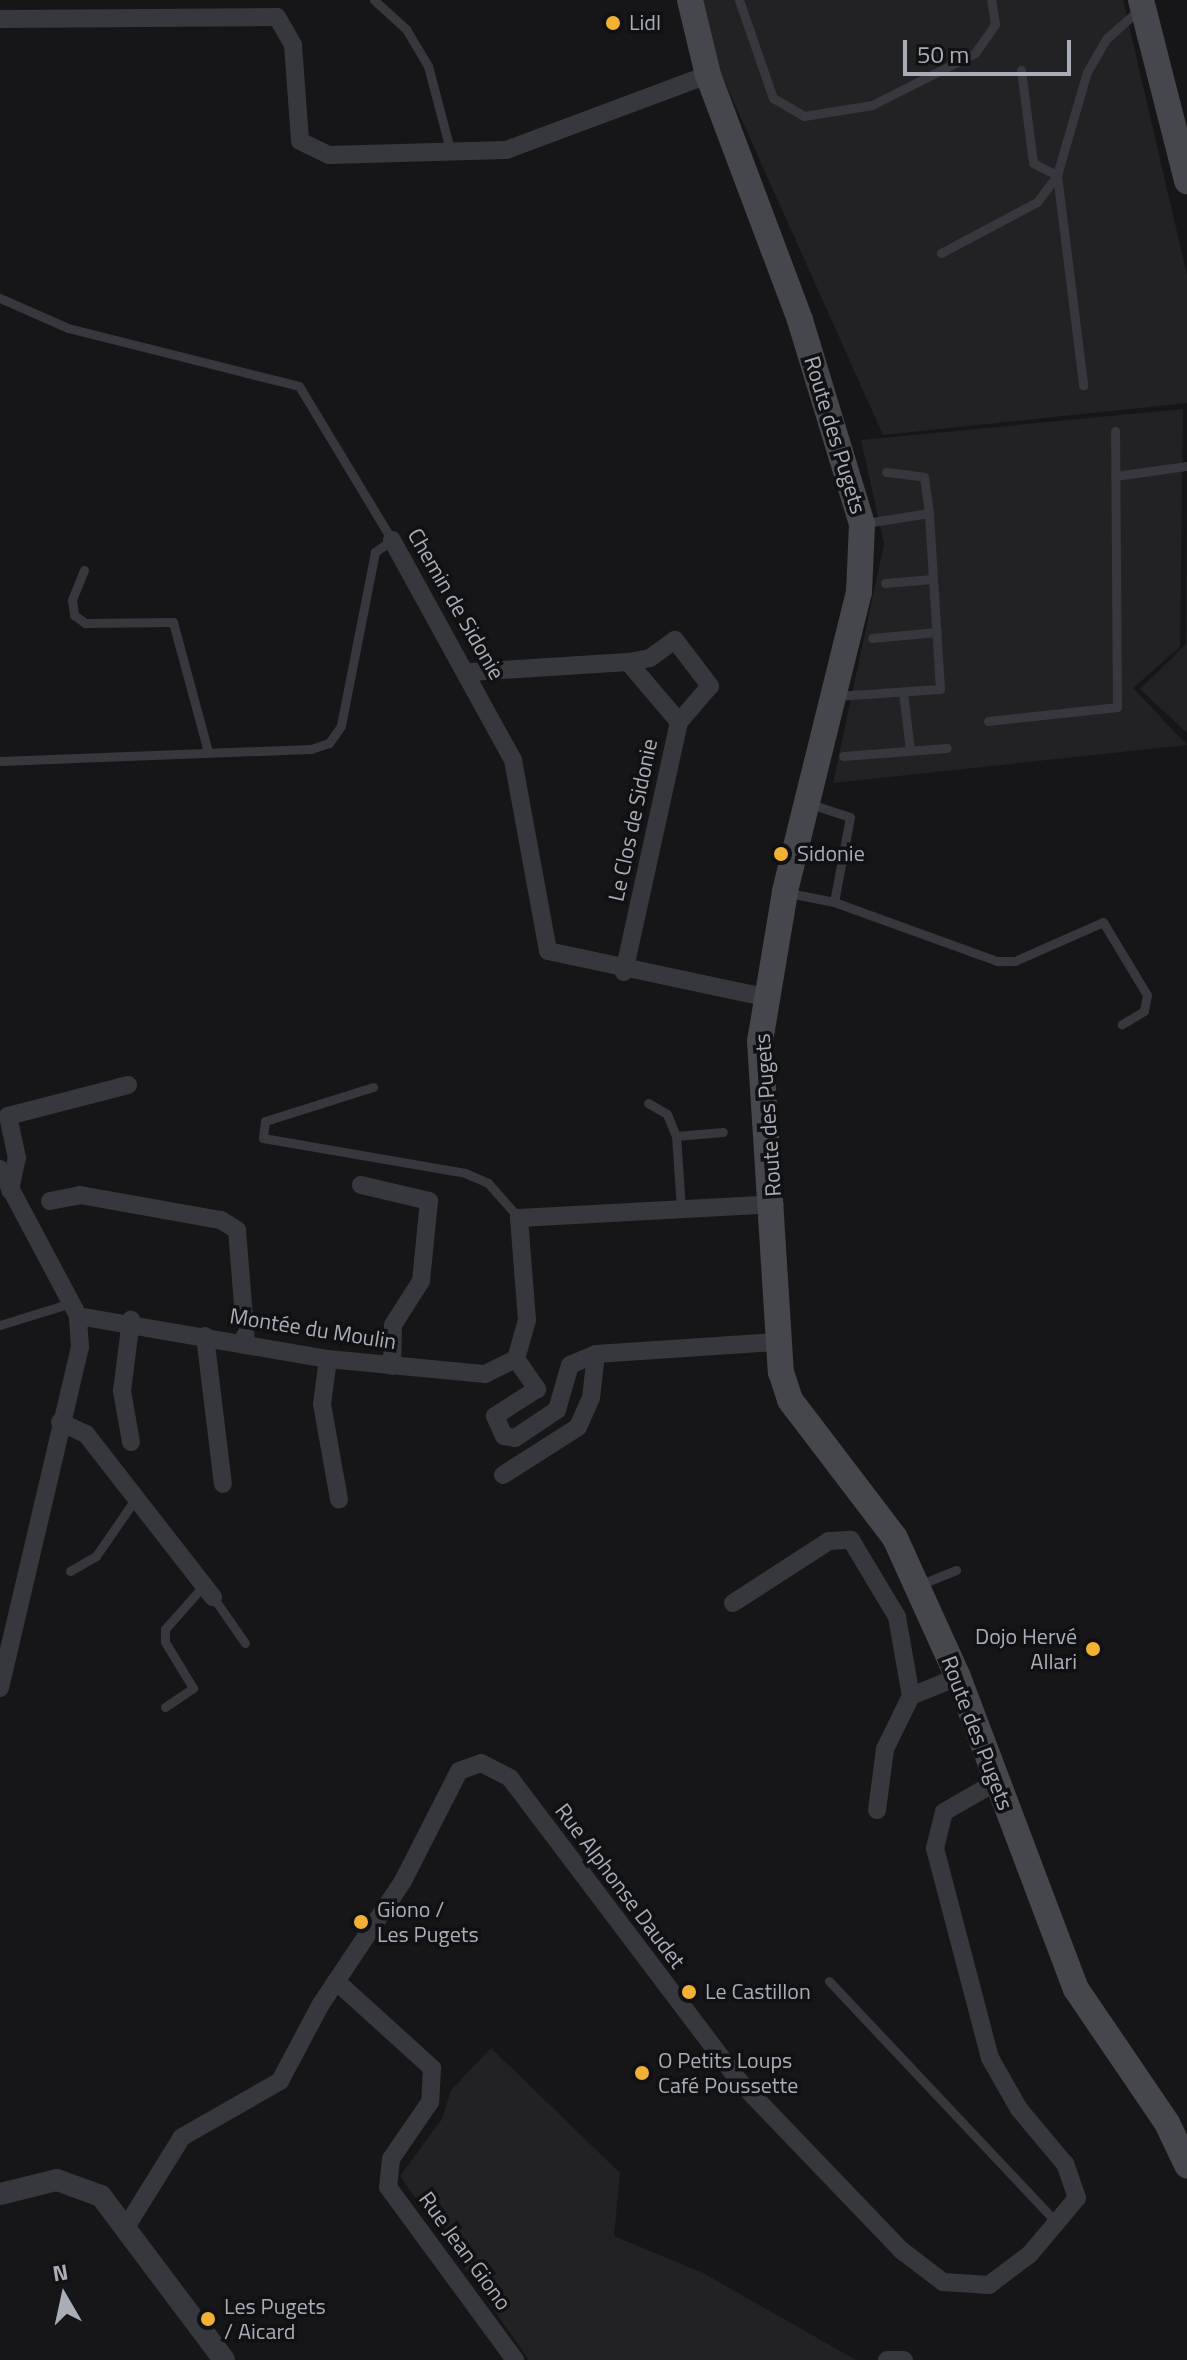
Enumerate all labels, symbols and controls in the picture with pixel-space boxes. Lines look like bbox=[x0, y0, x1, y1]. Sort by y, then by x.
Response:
place label: Lidl bbox=[629, 10, 661, 36]
marker: Lidl bbox=[604, 14, 622, 32]
scale bar bbox=[907, 24, 1075, 74]
text: 50 m bbox=[917, 36, 969, 72]
street label: Route des Pugets bbox=[799, 353, 871, 517]
street label: Chemin de Sidonie bbox=[402, 524, 510, 684]
street label: Le Clos de Sidonie bbox=[603, 736, 663, 904]
place label: Sidonie bbox=[797, 841, 865, 867]
marker: Sidonie bbox=[772, 845, 790, 863]
street label: Route des Pugets bbox=[749, 1033, 787, 1197]
street label: Montée du Moulin bbox=[228, 1303, 398, 1355]
place label: Dojo Hervé Allari bbox=[975, 1623, 1077, 1674]
marker: Dojo Hervé Allari bbox=[1084, 1640, 1102, 1658]
street label: Route des Pugets bbox=[935, 1652, 1019, 1814]
street label: Rue Alphonse Daudet bbox=[549, 1798, 691, 1974]
place label: Giono / Les Pugets bbox=[377, 1896, 479, 1948]
marker: Giono / Les Pugets bbox=[352, 1913, 370, 1931]
place label: Le Castillon bbox=[705, 1979, 811, 2005]
marker: Le Castillon bbox=[680, 1983, 698, 2001]
place label: O Petits Loups Café Poussette bbox=[658, 2047, 798, 2098]
marker: O Petits Loups Café Poussette bbox=[633, 2064, 651, 2082]
street label: Rue Jean Giono bbox=[413, 2187, 517, 2315]
text: N bbox=[50, 2254, 70, 2290]
north arrow bbox=[24, 2256, 104, 2336]
place label: Les Pugets / Aicard bbox=[224, 2293, 326, 2344]
marker: Les Pugets / Aicard bbox=[199, 2310, 217, 2328]

